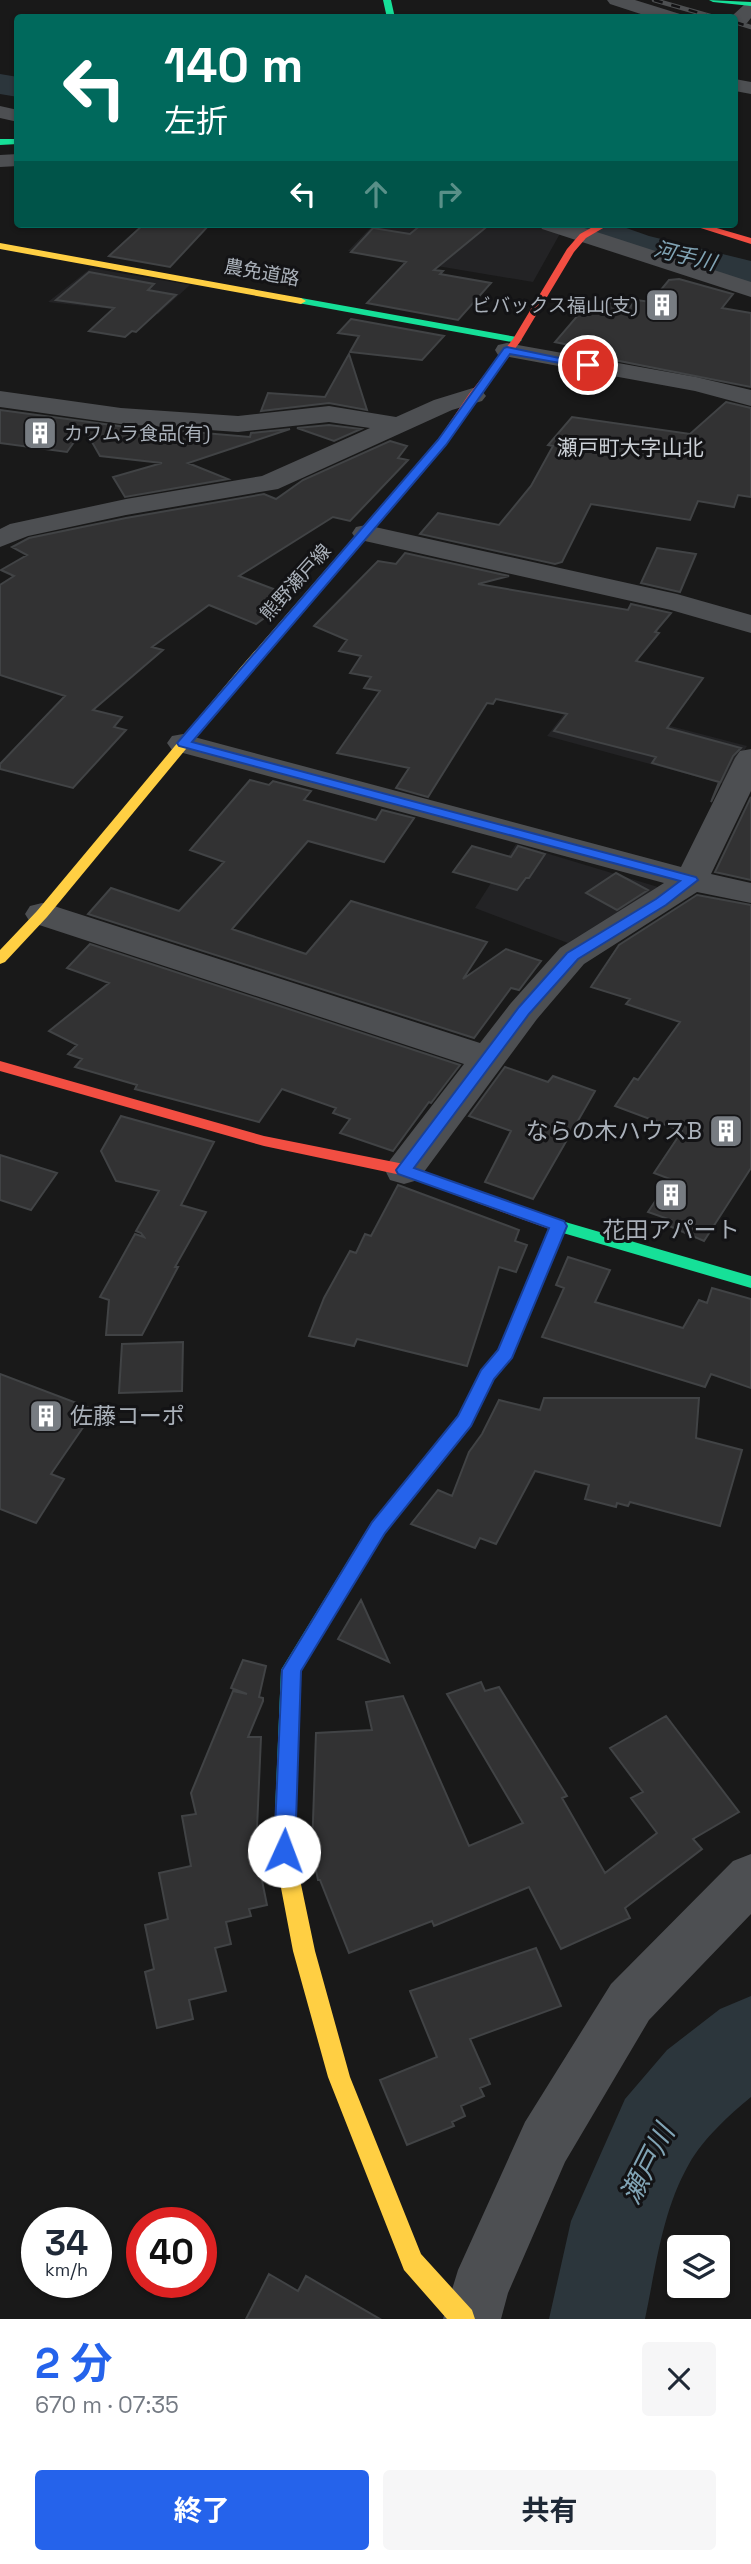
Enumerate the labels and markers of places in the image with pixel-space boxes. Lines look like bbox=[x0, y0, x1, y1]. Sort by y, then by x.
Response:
building icon: ビバックス福山(支) bbox=[643, 286, 681, 324]
place label: ビバックス福山(支) bbox=[472, 293, 638, 318]
pin bbox=[558, 335, 618, 395]
building icon: カワムラ食品(有) bbox=[21, 414, 59, 452]
place label: カワムラ食品(有) bbox=[64, 421, 210, 446]
building icon: ならの木ハウスB bbox=[707, 1112, 745, 1150]
place label: ならの木ハウスB bbox=[526, 1116, 702, 1146]
building icon: 花田アパート bbox=[652, 1176, 690, 1214]
place label: 花田アパート bbox=[602, 1215, 740, 1245]
building icon: 佐藤コーポ bbox=[27, 1397, 65, 1435]
place label: 佐藤コーポ bbox=[70, 1401, 185, 1431]

